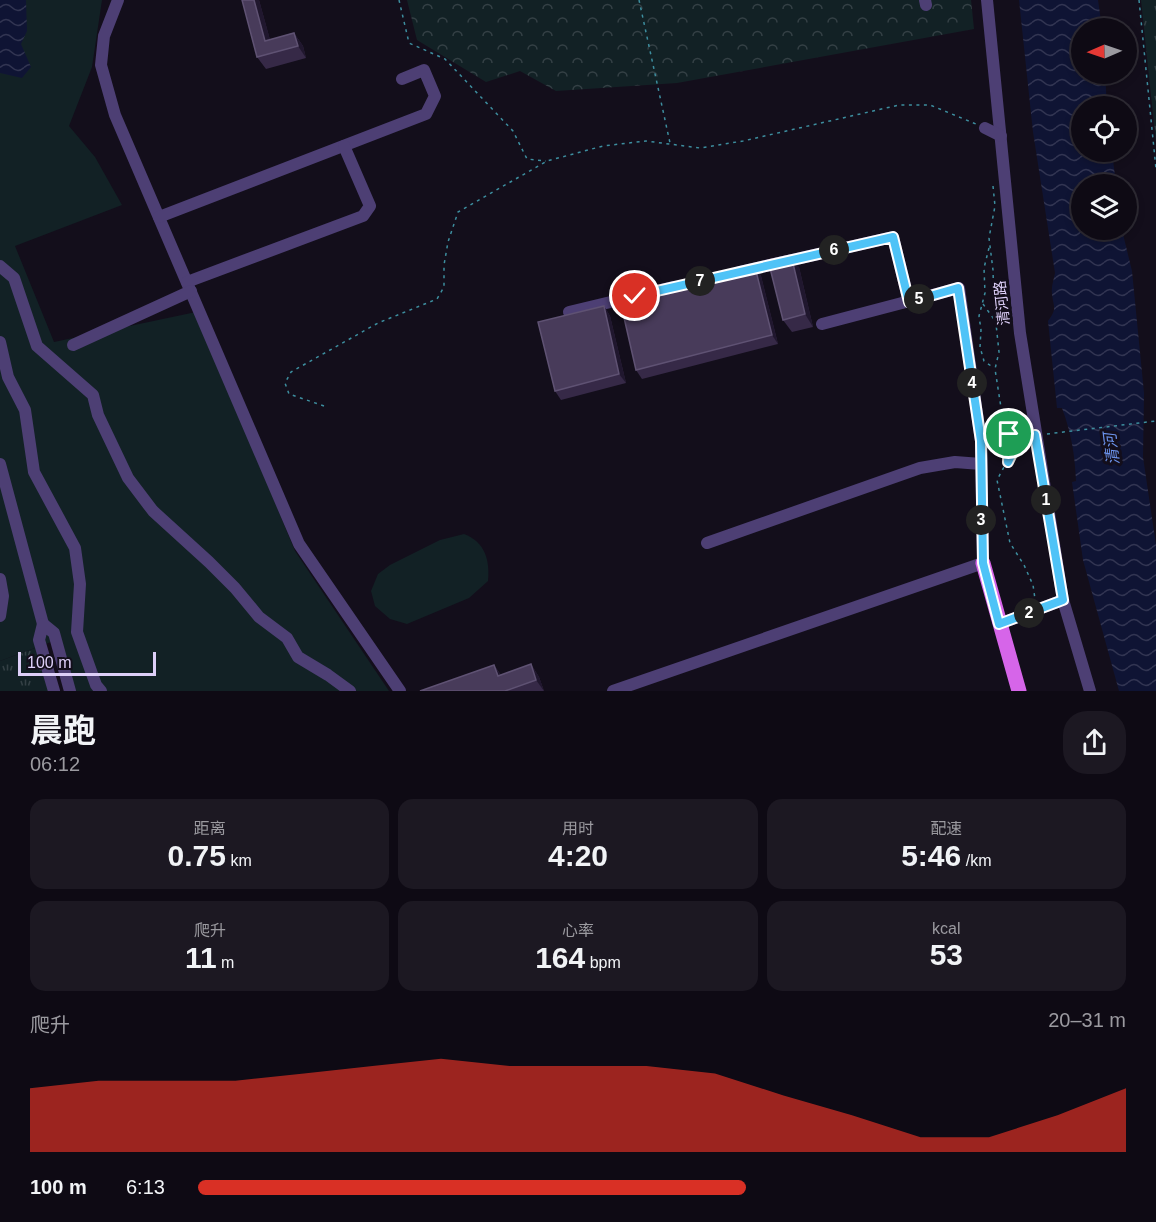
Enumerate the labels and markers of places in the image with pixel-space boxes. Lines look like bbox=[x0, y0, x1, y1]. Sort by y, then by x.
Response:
pin: 6 bbox=[819, 235, 849, 265]
pin: 7 bbox=[685, 266, 715, 296]
pin bbox=[609, 270, 660, 321]
pin: 5 bbox=[904, 284, 934, 314]
pin: 4 bbox=[957, 368, 987, 398]
pin bbox=[983, 408, 1034, 459]
pin: 1 bbox=[1031, 485, 1061, 515]
pin: 3 bbox=[966, 505, 996, 535]
pin: 2 bbox=[1014, 598, 1044, 628]

